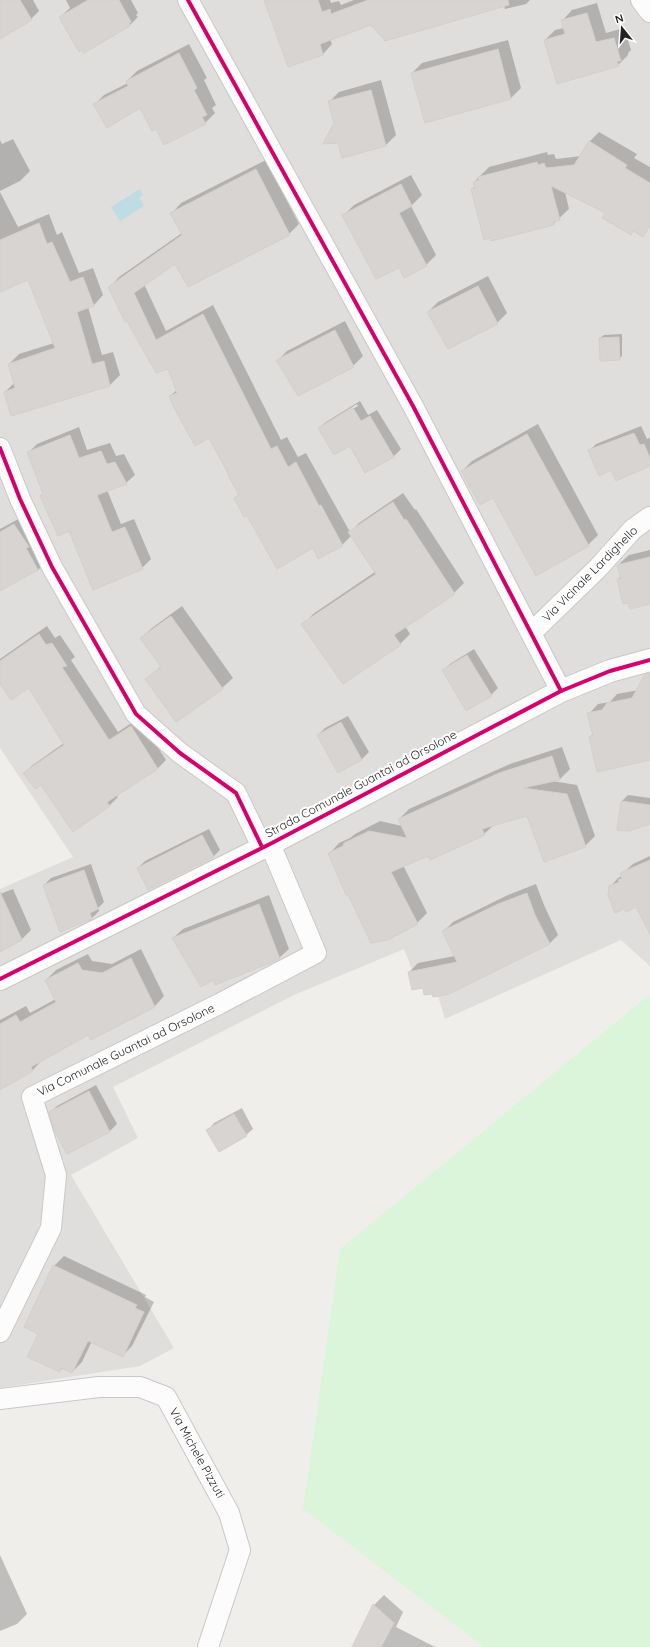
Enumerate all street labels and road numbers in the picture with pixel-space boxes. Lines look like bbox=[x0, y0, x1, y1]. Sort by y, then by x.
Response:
street label: Via Vicinale Lardighello bbox=[539, 523, 641, 625]
street label: Strada Comunale Guantai ad Orsolone bbox=[262, 726, 459, 841]
street label: Via Comunale Guantai ad Orsolone bbox=[35, 1000, 217, 1099]
street label: Via Michele Pizzuti bbox=[166, 1405, 228, 1500]

